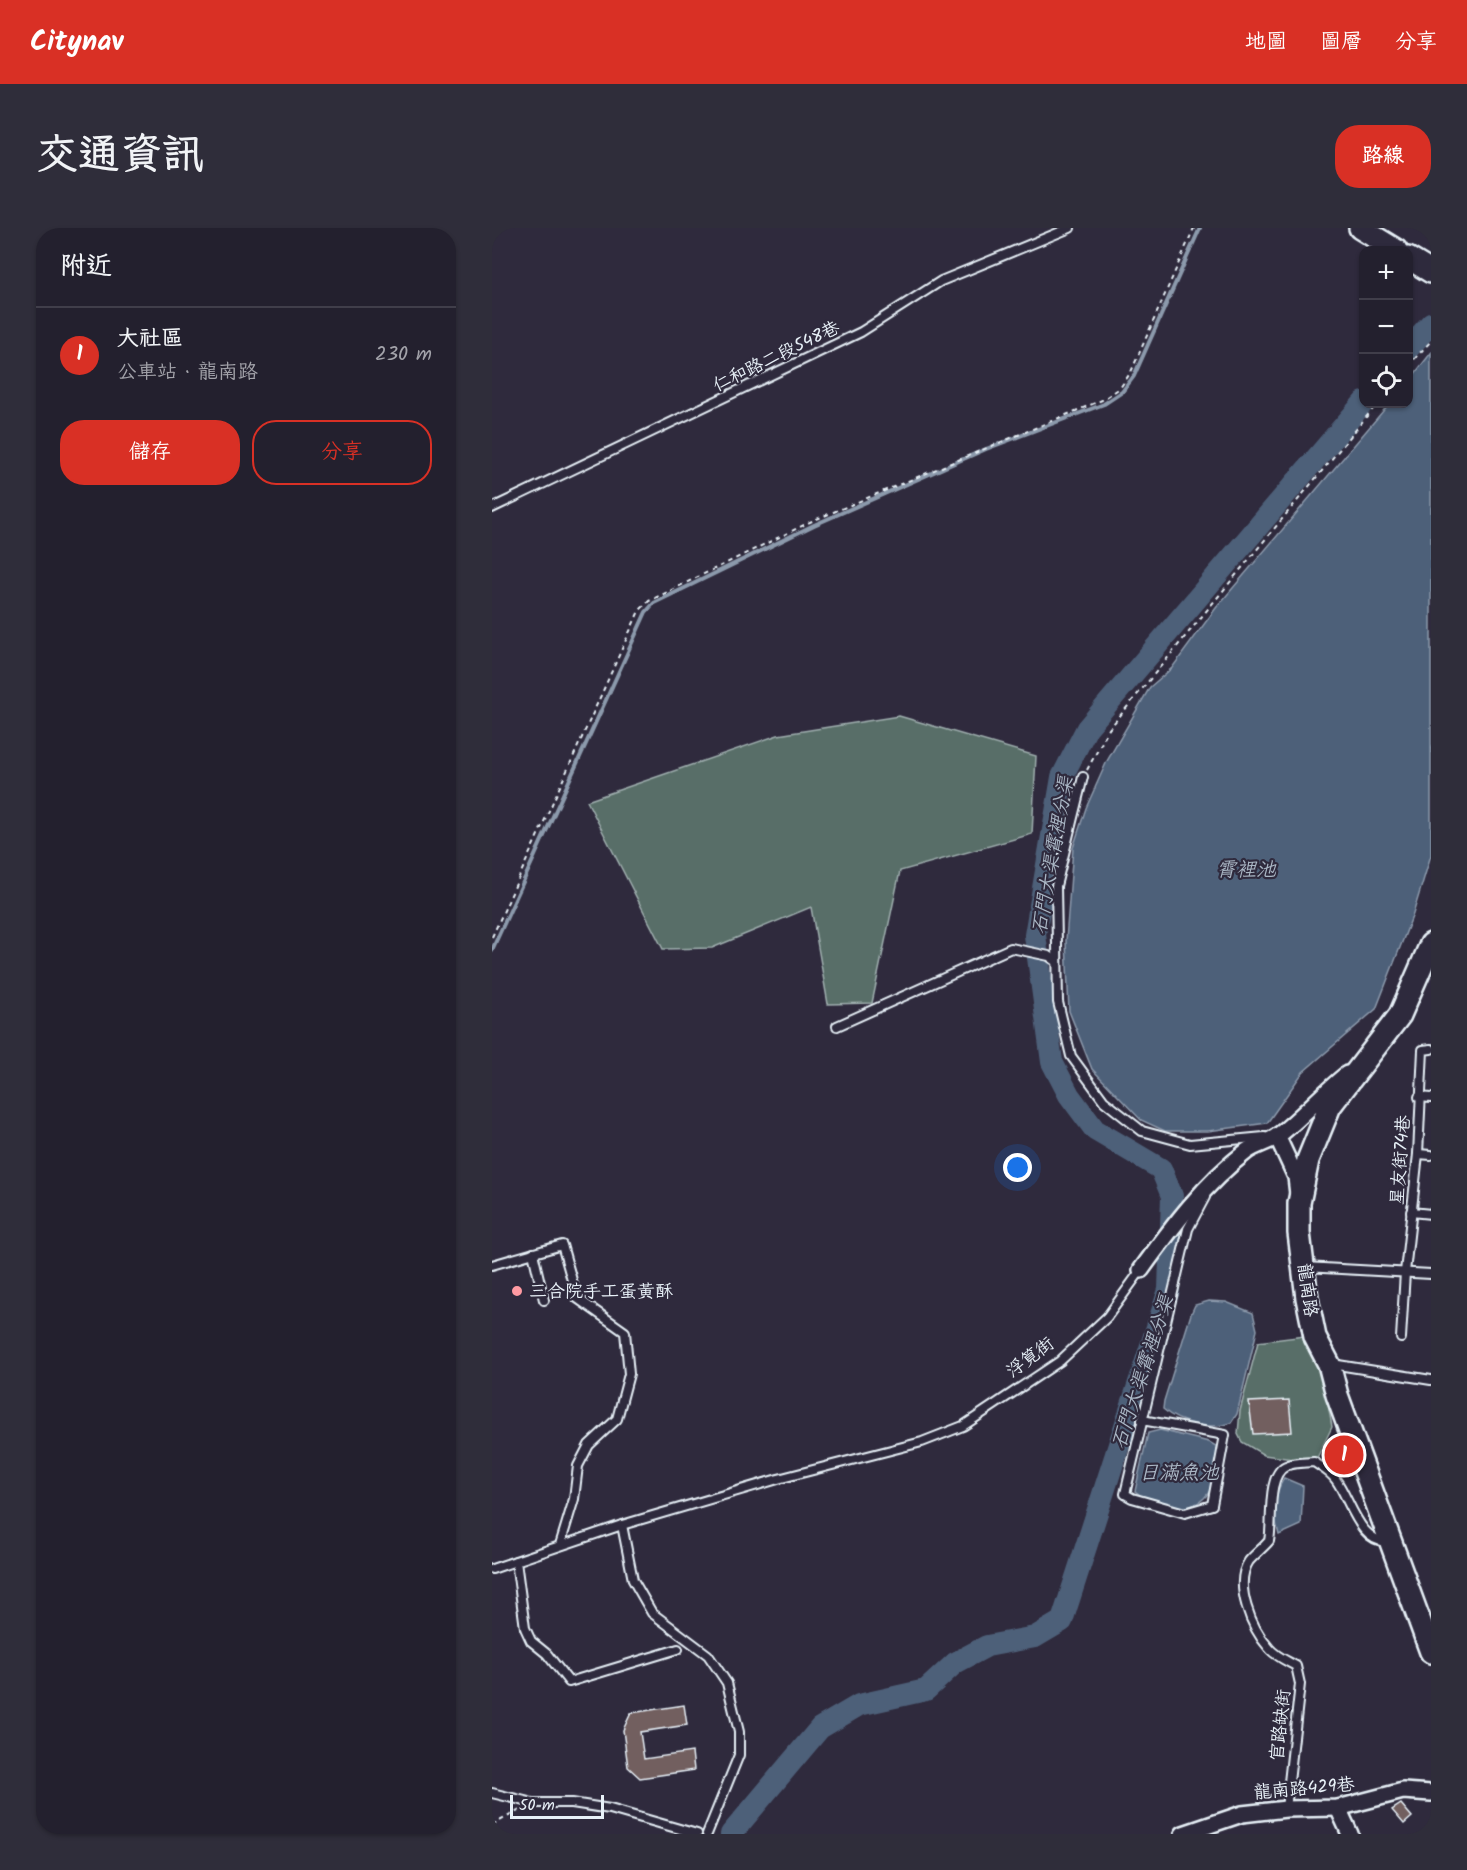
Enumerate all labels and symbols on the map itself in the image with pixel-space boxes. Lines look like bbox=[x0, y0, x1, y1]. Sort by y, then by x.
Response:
street label: 仁和路二段548巷 bbox=[708, 314, 845, 401]
water label: 石門大渠霄裡分渠 bbox=[1024, 772, 1084, 937]
water label: 霄裡池 bbox=[1216, 855, 1277, 887]
street label: 星友街74巷 bbox=[1384, 1114, 1419, 1206]
your location bbox=[1003, 1153, 1032, 1182]
street label: 龍南路 bbox=[1288, 1261, 1325, 1319]
place label: 三合院手工蛋黃酥 bbox=[529, 1278, 673, 1307]
marker: 三合院手工蛋黃酥 bbox=[510, 1284, 524, 1298]
water label: 石門大渠霄裡分渠 bbox=[1104, 1290, 1184, 1454]
street label: 浮筧街 bbox=[1001, 1330, 1061, 1386]
pin: 1 bbox=[1324, 1432, 1364, 1478]
water label: 日滿魚池 bbox=[1139, 1458, 1220, 1490]
street label: 官路缺街 bbox=[1263, 1688, 1300, 1762]
street label: 龍南路429巷 bbox=[1252, 1771, 1356, 1808]
scale bar bbox=[510, 1792, 604, 1820]

